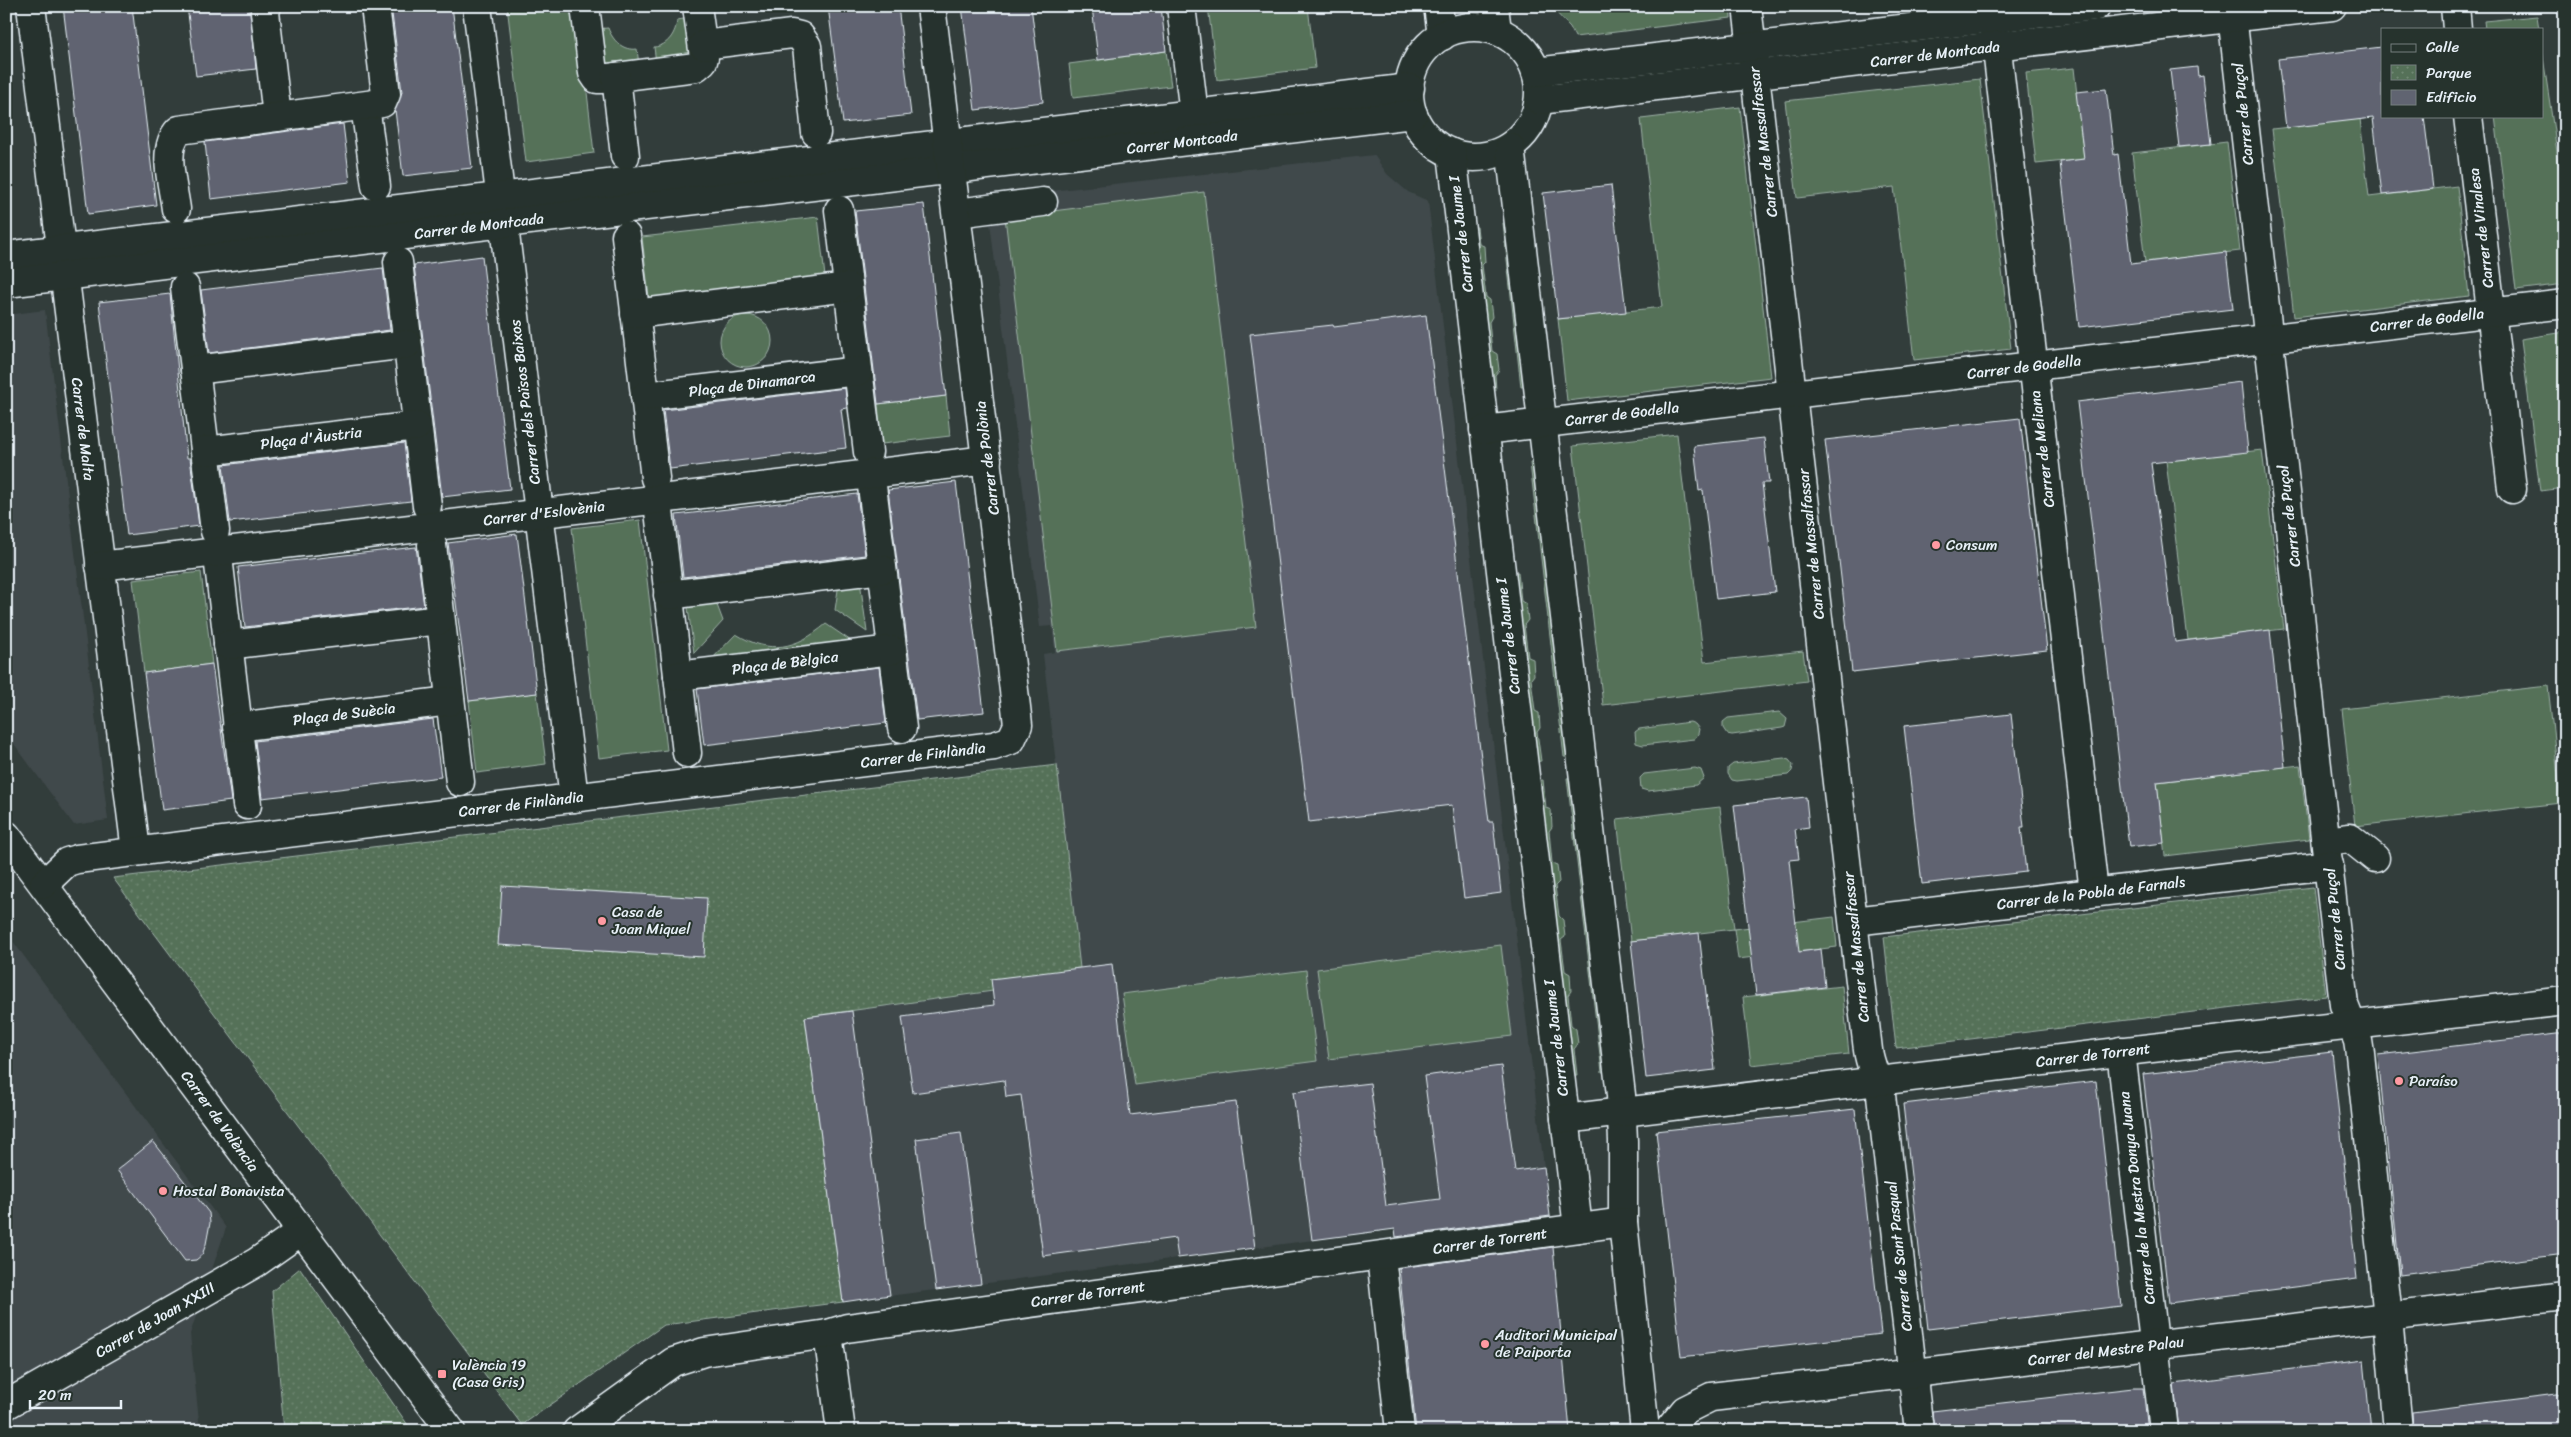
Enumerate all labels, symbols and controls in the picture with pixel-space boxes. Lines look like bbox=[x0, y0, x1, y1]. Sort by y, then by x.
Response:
legend bbox=[2381, 28, 2544, 118]
street label: Carrer de Montcada bbox=[1869, 33, 2002, 75]
text: Calle bbox=[2426, 34, 2459, 60]
text: Parque bbox=[2426, 60, 2471, 86]
street label: Carrer de Puçol bbox=[2225, 61, 2261, 166]
street label: Carrer de Massalfassar bbox=[1741, 64, 1785, 219]
text: Edificio bbox=[2426, 84, 2477, 110]
street label: Carrer Montcada bbox=[1125, 122, 1239, 162]
street label: Carrer de Vinalesa bbox=[2461, 166, 2501, 289]
street label: Carrer de Jaume I bbox=[1441, 173, 1481, 294]
street label: Carrer de Montcada bbox=[413, 205, 546, 247]
street label: Carrer de Godella bbox=[2369, 300, 2486, 340]
street label: Carrer dels Països Baixos bbox=[502, 318, 548, 486]
street label: Carrer de Godella bbox=[1966, 347, 2083, 387]
street label: Plaça de Dinamarca bbox=[687, 363, 817, 405]
street label: Carrer de Malta bbox=[64, 376, 102, 482]
street label: Carrer de Meliana bbox=[2022, 389, 2062, 509]
street label: Carrer de Godella bbox=[1564, 394, 1681, 434]
street label: Carrer de Polònia bbox=[967, 399, 1007, 516]
street label: Plaça d'Àustria bbox=[259, 419, 364, 457]
street label: Carrer de Puçol bbox=[2270, 463, 2308, 568]
street label: Carrer de Massalfassar bbox=[1790, 467, 1832, 621]
street label: Carrer d'Eslovènia bbox=[482, 493, 607, 533]
place label: Consum bbox=[1946, 532, 1998, 558]
marker: Consum bbox=[1930, 539, 1942, 551]
street label: Carrer de Jaume I bbox=[1488, 575, 1528, 696]
street label: Plaça de Bèlgica bbox=[730, 644, 840, 682]
street label: Plaça de Suècia bbox=[291, 695, 397, 733]
street label: Carrer de Finlàndia bbox=[859, 734, 988, 776]
street label: Carrer de Finlàndia bbox=[457, 783, 586, 825]
street label: Carrer de Puçol bbox=[2317, 866, 2353, 971]
street label: Carrer de la Pobla de Farnals bbox=[1995, 868, 2187, 917]
street label: Carrer de Massalfassar bbox=[1835, 870, 1877, 1024]
place label: Casa de Joan Miquel bbox=[611, 899, 691, 942]
marker: Casa de Joan Miquel bbox=[596, 915, 608, 927]
street label: Carrer de Jaume I bbox=[1536, 977, 1576, 1098]
street label: Carrer de Torrent bbox=[2034, 1035, 2152, 1075]
street label: Carrer de València bbox=[174, 1065, 266, 1178]
place label: Paraíso bbox=[2409, 1068, 2458, 1094]
marker: Paraíso bbox=[2393, 1075, 2405, 1087]
street label: Carrer de la Mestra Donya Juana bbox=[2111, 1090, 2163, 1306]
place label: Hostal Bonavista bbox=[173, 1178, 285, 1204]
street label: Carrer de Sant Pasqual bbox=[1878, 1179, 1920, 1333]
marker: Hostal Bonavista bbox=[157, 1185, 169, 1197]
street label: Carrer de Torrent bbox=[1431, 1220, 1549, 1262]
street label: Carrer de Torrent bbox=[1029, 1273, 1147, 1315]
street label: Carrer de Joan XXIII bbox=[90, 1275, 220, 1365]
place label: Auditori Municipal de Paiporta bbox=[1494, 1322, 1618, 1365]
street label: Carrer del Mestre Palau bbox=[2026, 1329, 2186, 1373]
marker: Auditori Municipal de Paiporta bbox=[1479, 1338, 1491, 1350]
place label: València 19 (Casa Gris) bbox=[452, 1352, 526, 1395]
marker: València 19 (Casa Gris) bbox=[436, 1368, 448, 1380]
scale bar bbox=[30, 1377, 121, 1409]
text: 20 m bbox=[38, 1382, 72, 1408]

